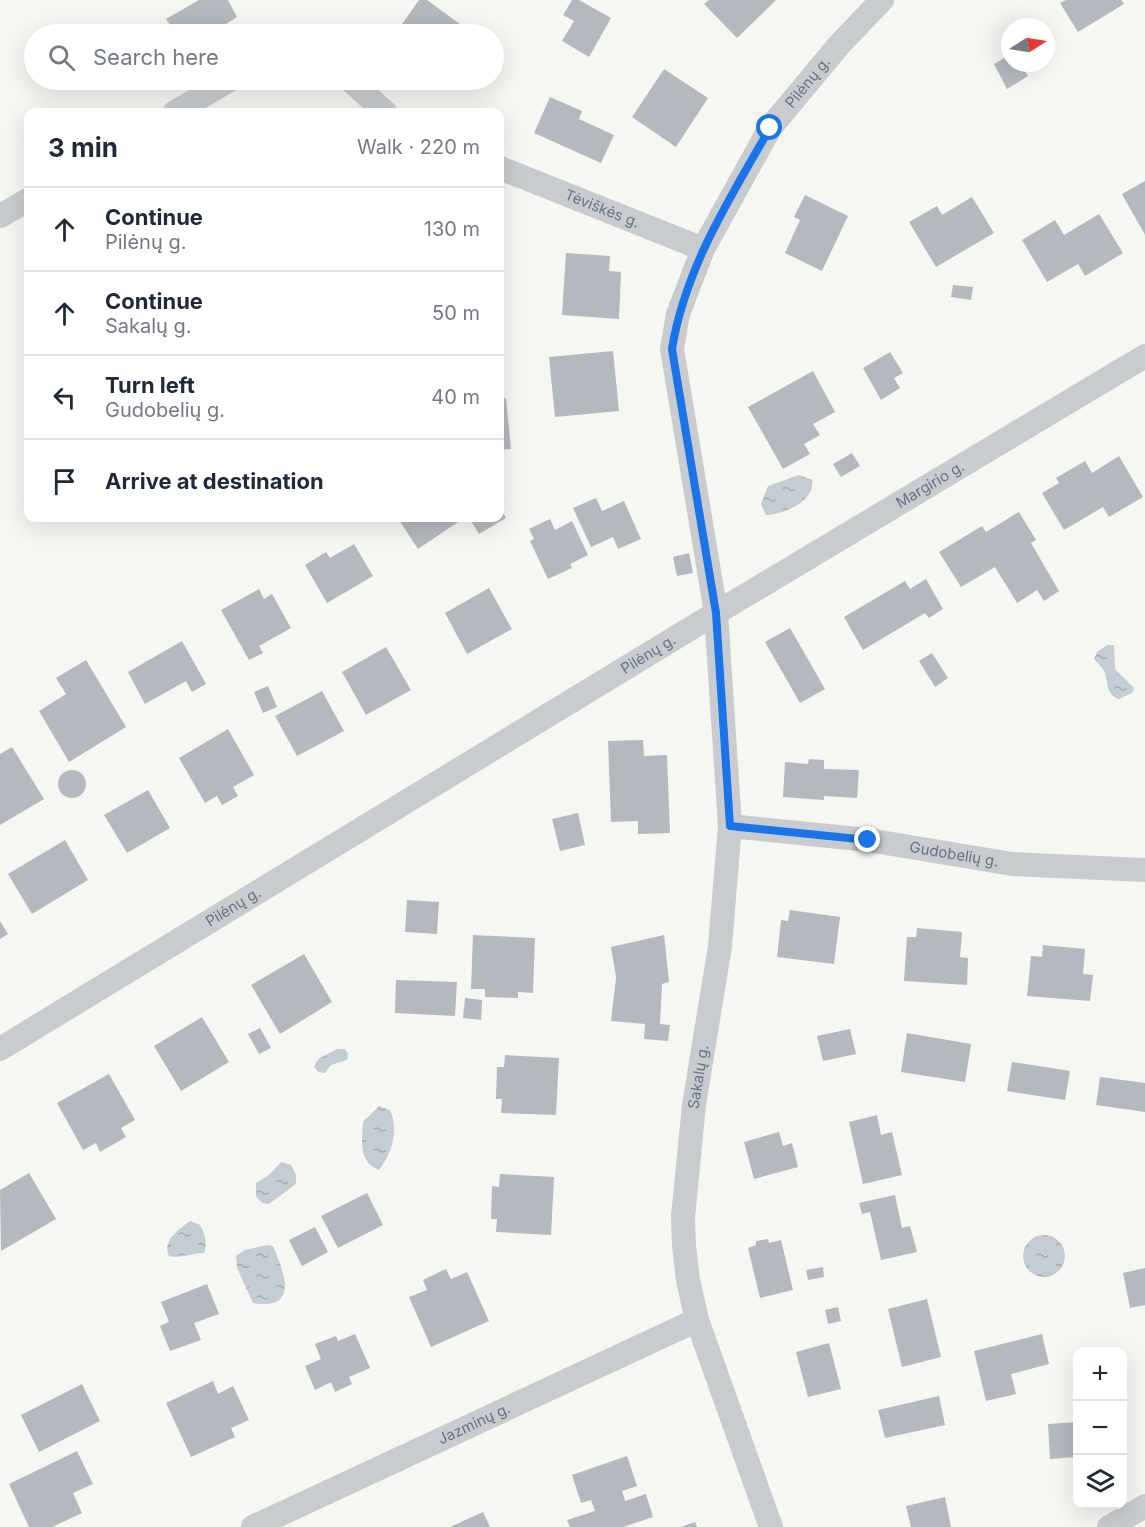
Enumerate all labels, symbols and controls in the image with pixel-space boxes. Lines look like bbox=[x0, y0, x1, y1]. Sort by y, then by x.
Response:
north arrow bbox=[1001, 18, 1055, 72]
search box bbox=[24, 24, 504, 90]
icon: search bbox=[45, 41, 78, 74]
text: Search here bbox=[93, 44, 219, 70]
street label: Pilėnų g. bbox=[781, 53, 834, 112]
route start bbox=[756, 114, 782, 140]
text: 3 min bbox=[48, 132, 118, 163]
text: Walk · 220 m bbox=[357, 135, 480, 159]
street label: Tėviškės g. bbox=[562, 185, 643, 232]
text: Continue bbox=[105, 204, 203, 230]
icon: ahead bbox=[48, 213, 81, 246]
text: 130 m bbox=[424, 217, 480, 241]
text: Pilėnų g. bbox=[105, 230, 186, 254]
text: Continue bbox=[105, 288, 203, 314]
icon: ahead bbox=[48, 297, 81, 330]
text: 50 m bbox=[432, 301, 480, 325]
text: Sakalų g. bbox=[105, 314, 192, 338]
text: Turn left bbox=[105, 372, 195, 398]
icon: left bbox=[48, 381, 81, 414]
text: 40 m bbox=[431, 385, 480, 409]
text: Gudobelių g. bbox=[105, 398, 225, 422]
street label: Margirio g. bbox=[892, 456, 968, 512]
icon: arrive bbox=[48, 465, 81, 498]
text: Arrive at destination bbox=[105, 468, 324, 494]
street label: Pilėnų g. bbox=[617, 630, 679, 678]
route end bbox=[854, 826, 880, 852]
street label: Gudobelių g. bbox=[908, 837, 1000, 871]
street label: Pilėnų g. bbox=[202, 883, 264, 931]
street label: Sakalų g. bbox=[683, 1043, 713, 1111]
map controls bbox=[1073, 1347, 1127, 1509]
button: + bbox=[1073, 1347, 1127, 1401]
street label: Jazminų g. bbox=[435, 1398, 513, 1448]
button: − bbox=[1073, 1401, 1127, 1455]
button: layers bbox=[1073, 1455, 1127, 1509]

